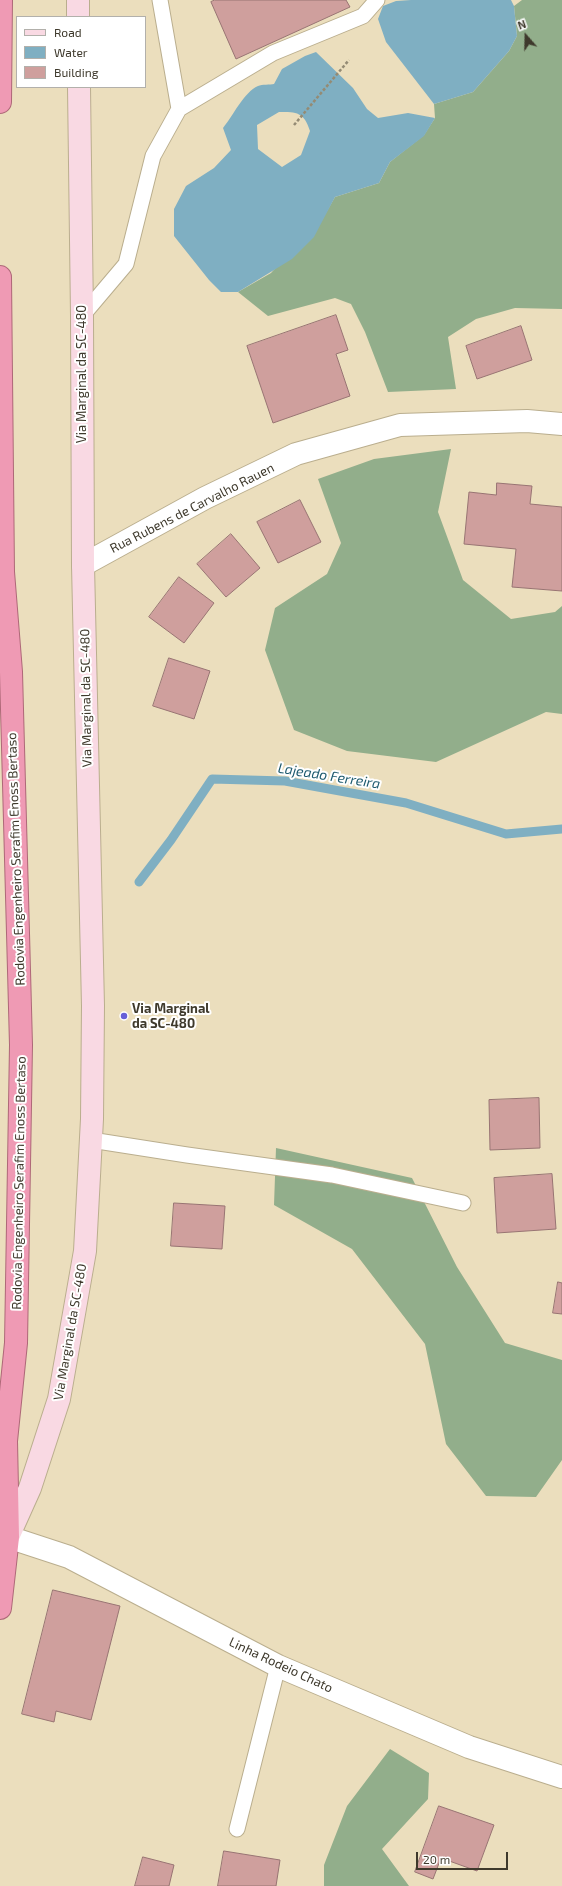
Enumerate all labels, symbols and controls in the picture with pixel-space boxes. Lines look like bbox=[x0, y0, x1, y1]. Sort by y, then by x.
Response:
legend bbox=[16, 16, 146, 88]
north arrow bbox=[506, 16, 546, 56]
text: N bbox=[516, 17, 528, 32]
text: Road bbox=[54, 25, 82, 39]
text: Water bbox=[54, 45, 88, 59]
text: Building bbox=[54, 65, 98, 79]
street label: Via Marginal da SC-480 bbox=[74, 305, 90, 443]
street label: Rua Rubens de Carvalho Rauen bbox=[107, 460, 277, 556]
street label: Via Marginal da SC-480 bbox=[77, 629, 95, 767]
street label: Rodovia Engenheiro Serafim Enoss Bertaso bbox=[4, 732, 28, 986]
water label: Lajeado Ferreira bbox=[277, 760, 381, 792]
place label: Via Marginal da SC-480 bbox=[132, 1001, 210, 1032]
marker: Via Marginal da SC-480 bbox=[119, 1011, 129, 1021]
street label: Rodovia Engenheiro Serafim Enoss Bertaso bbox=[9, 1056, 29, 1310]
street label: Via Marginal da SC-480 bbox=[50, 1262, 90, 1402]
street label: Linha Rodeio Chato bbox=[227, 1634, 335, 1696]
scale bar bbox=[418, 1844, 510, 1870]
text: 20 m bbox=[423, 1852, 450, 1866]

